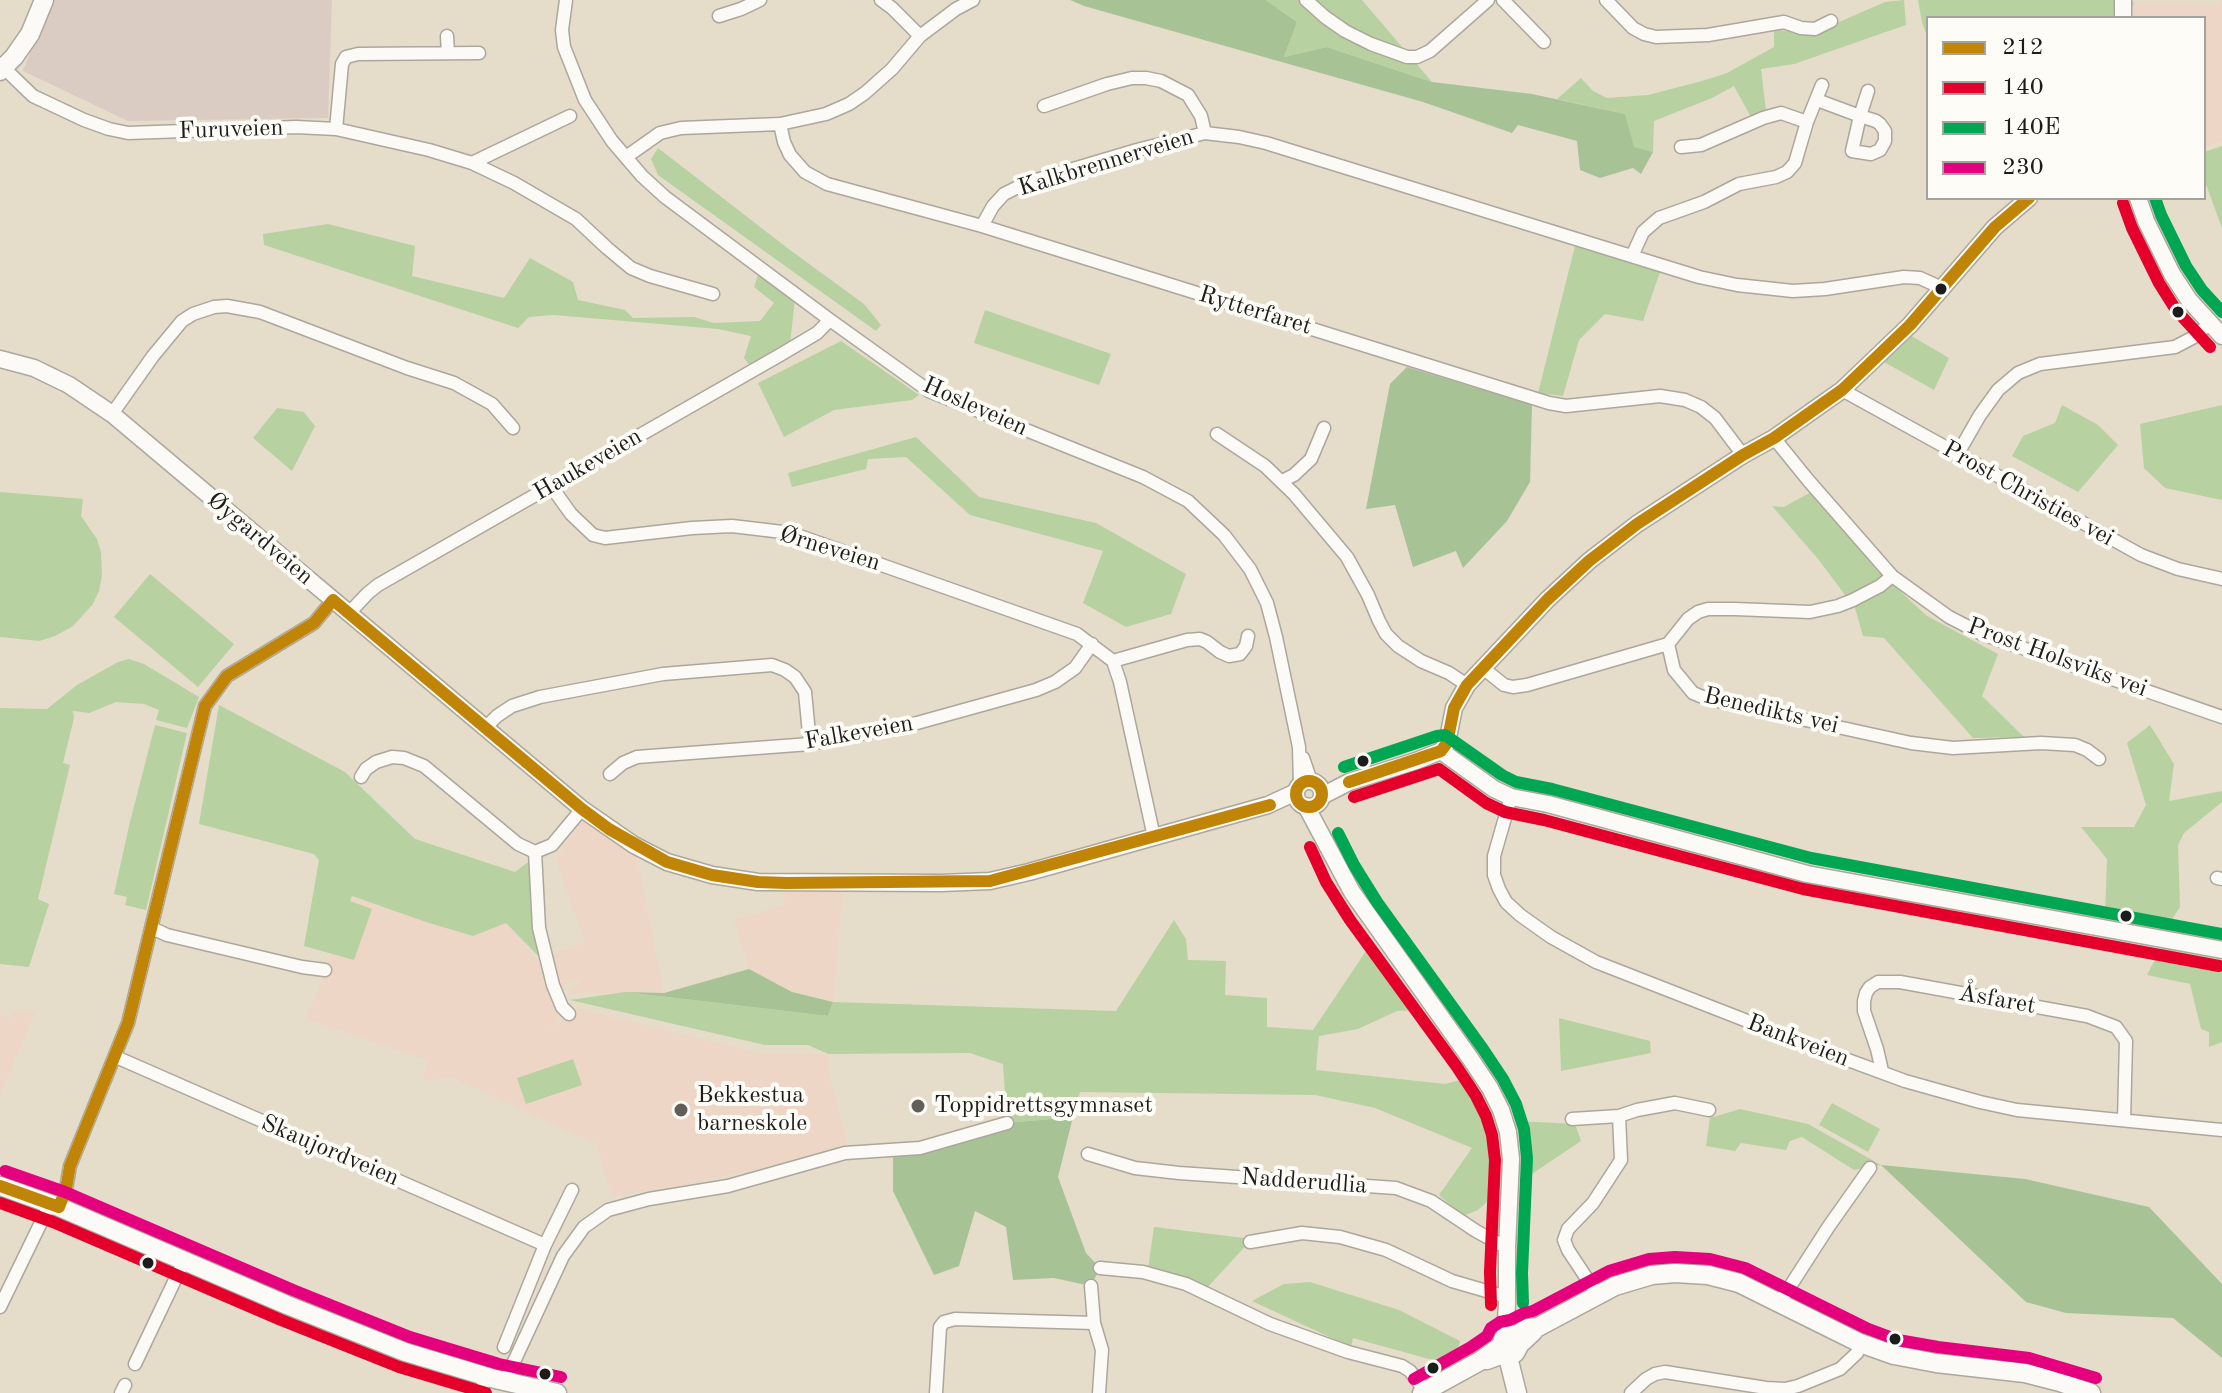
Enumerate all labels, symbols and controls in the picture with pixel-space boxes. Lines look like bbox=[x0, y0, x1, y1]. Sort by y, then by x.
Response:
legend bbox=[1926, 16, 2206, 200]
text: 212 bbox=[2002, 36, 2044, 60]
text: 140 bbox=[2002, 76, 2044, 100]
street label: Furuveien bbox=[178, 114, 284, 146]
text: 140E bbox=[2002, 116, 2060, 140]
street label: Kalkbrennerveien bbox=[1015, 123, 1197, 203]
text: 230 bbox=[2002, 156, 2044, 180]
street label: Rytterfaret bbox=[1195, 280, 1315, 342]
unlabelled marker bbox=[1933, 281, 1949, 297]
unlabelled marker bbox=[2170, 304, 2186, 320]
street label: Hosleveien bbox=[918, 371, 1032, 443]
street label: Haukeveien bbox=[529, 422, 647, 508]
street label: Prost Christies vei bbox=[1937, 435, 2119, 553]
street label: Øygardveien bbox=[201, 486, 319, 592]
street label: Ørneveien bbox=[776, 520, 884, 578]
street label: Prost Holsviks vei bbox=[1963, 612, 2151, 704]
street label: Benedikts vei bbox=[1701, 681, 1841, 741]
street label: Falkeveien bbox=[803, 709, 915, 757]
unlabelled marker bbox=[1355, 753, 1371, 769]
unlabelled marker bbox=[2118, 908, 2134, 924]
street label: Åsfaret bbox=[1956, 979, 2038, 1021]
street label: Bankveien bbox=[1743, 1008, 1853, 1074]
place label: Bekkestua barneskole bbox=[697, 1082, 807, 1138]
place label: Toppidrettsgymnaset bbox=[934, 1092, 1153, 1120]
marker: Toppidrettsgymnaset bbox=[909, 1097, 927, 1115]
marker: Bekkestua barneskole bbox=[672, 1101, 690, 1119]
street label: Skaujordveien bbox=[257, 1109, 403, 1193]
street label: Nadderudlia bbox=[1240, 1163, 1368, 1201]
unlabelled marker bbox=[140, 1255, 156, 1271]
unlabelled marker bbox=[1887, 1331, 1903, 1347]
unlabelled marker bbox=[1425, 1360, 1441, 1376]
unlabelled marker bbox=[537, 1366, 553, 1382]

